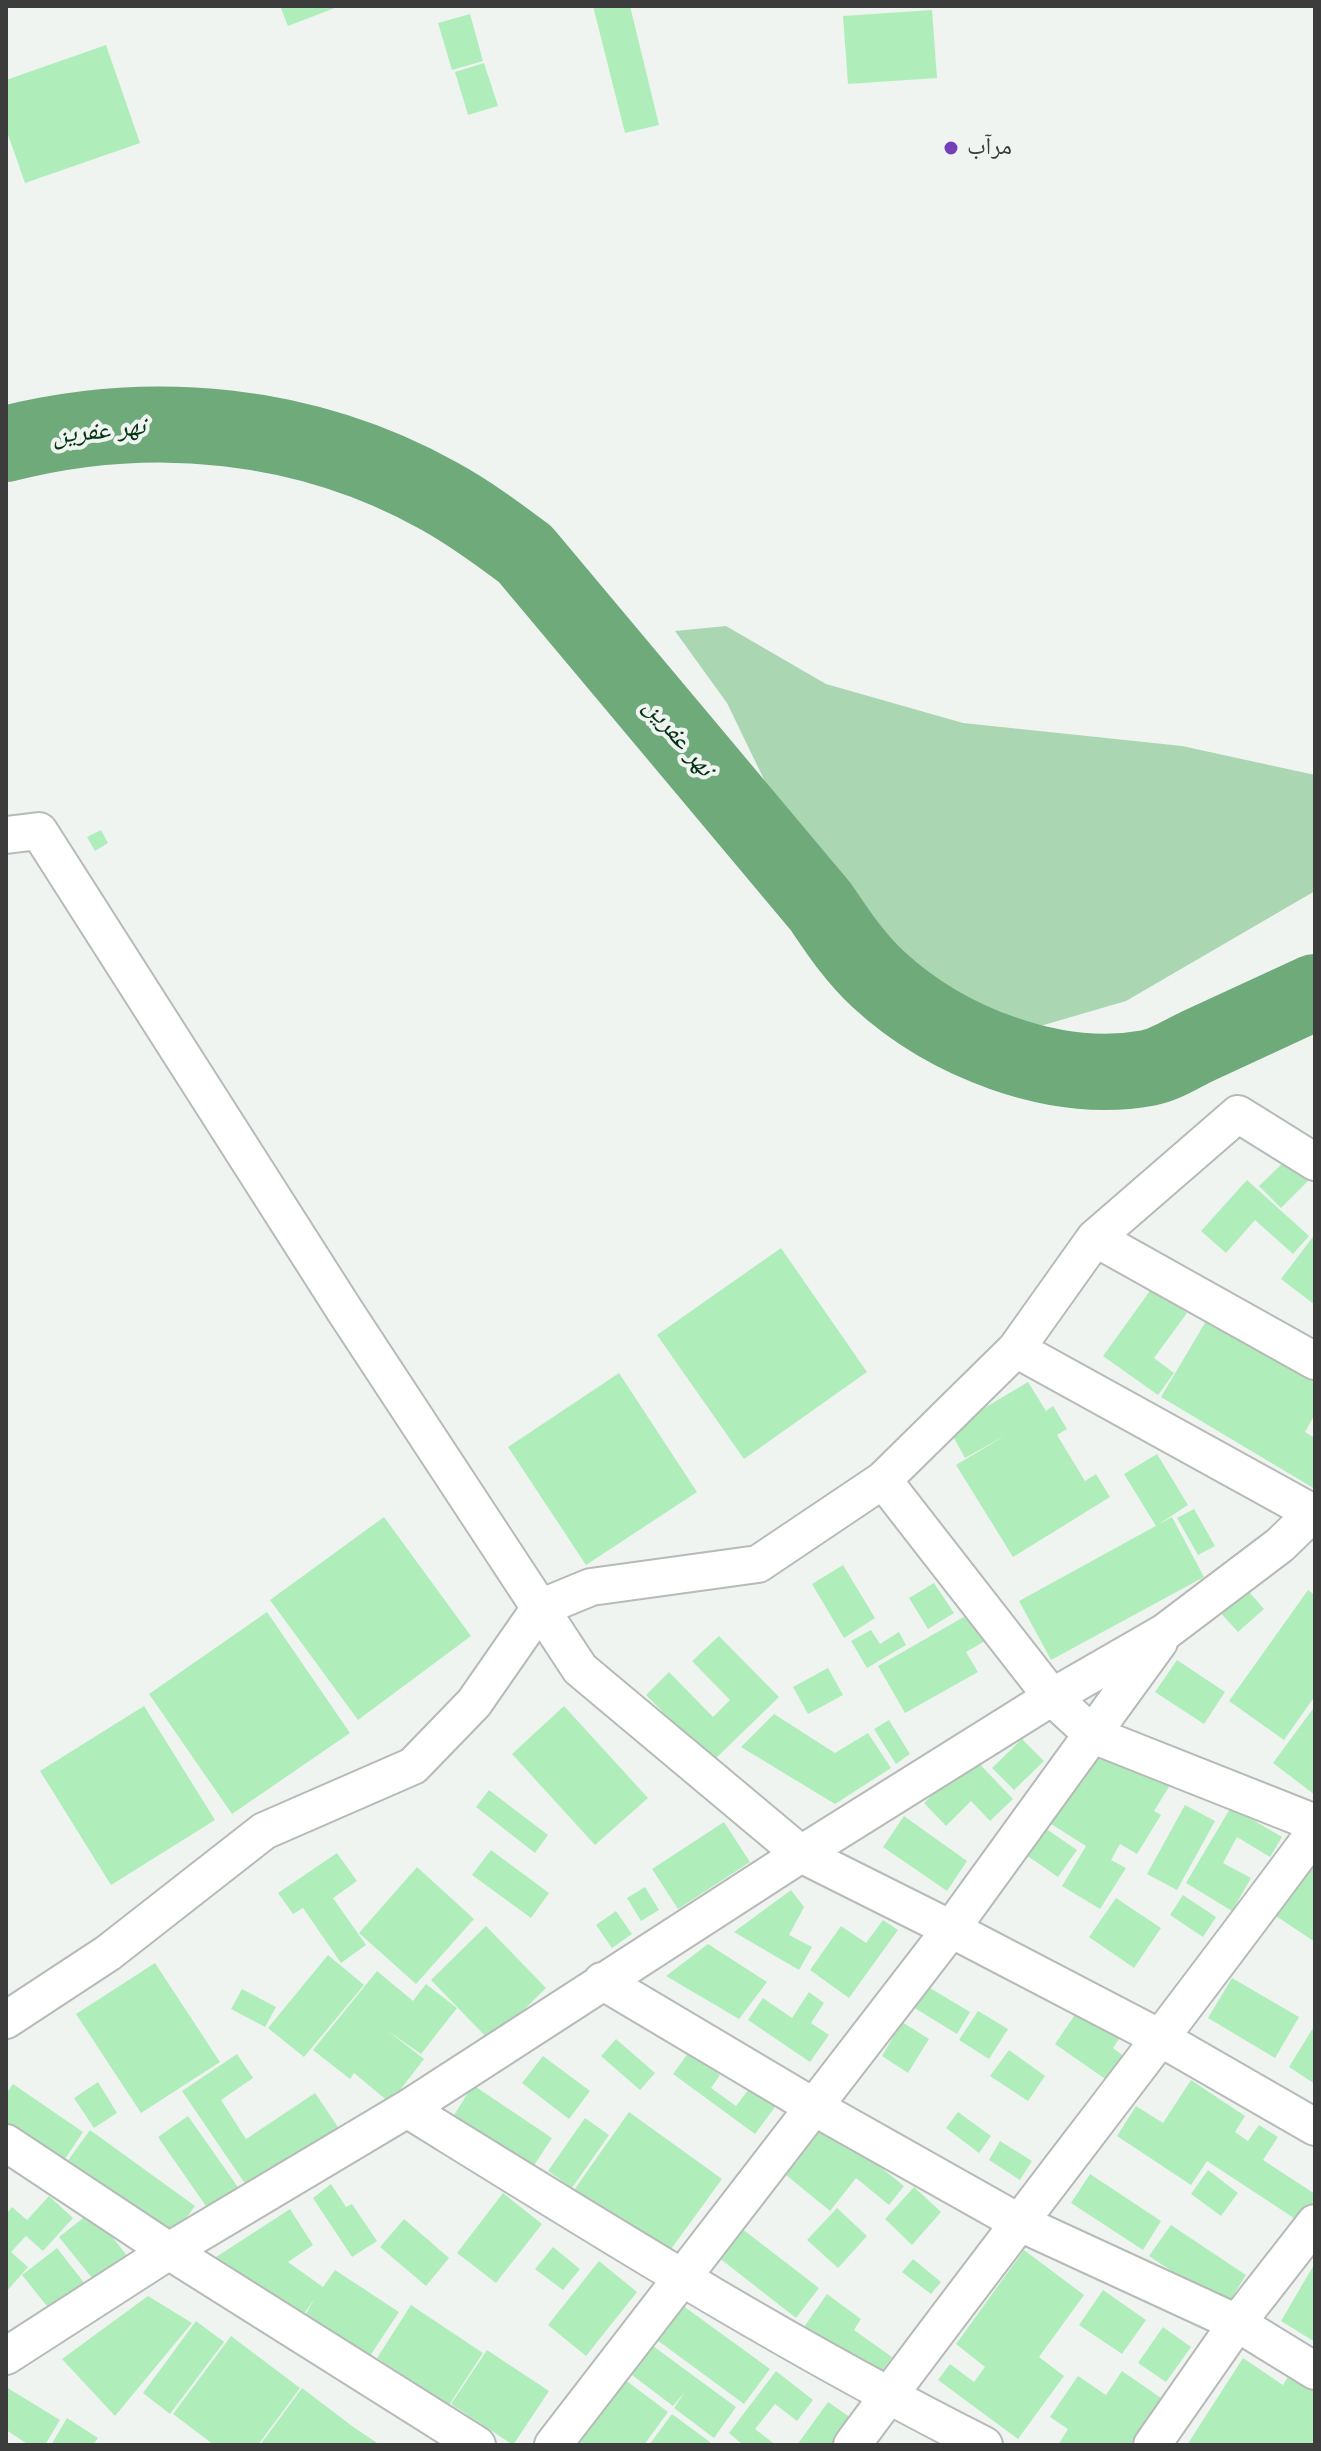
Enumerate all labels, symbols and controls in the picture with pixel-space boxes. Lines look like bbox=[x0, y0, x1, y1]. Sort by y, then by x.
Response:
place label: مرآب bbox=[967, 134, 1012, 162]
marker: مرآب bbox=[942, 139, 960, 157]
water label: نهر عفرين bbox=[51, 412, 147, 452]
water label: نهر عفرين bbox=[636, 692, 720, 784]

